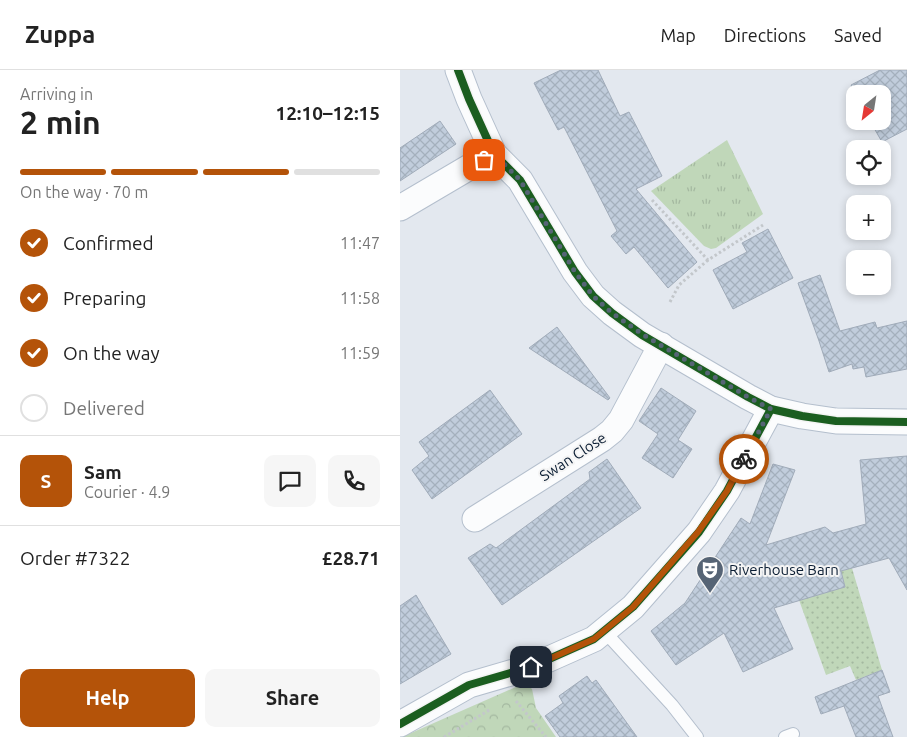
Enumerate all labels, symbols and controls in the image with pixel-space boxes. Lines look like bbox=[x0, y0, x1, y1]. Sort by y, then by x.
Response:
text: Zuppa bbox=[25, 21, 95, 48]
text: Map bbox=[660, 25, 696, 45]
text: Directions bbox=[724, 25, 806, 45]
text: Saved bbox=[834, 25, 882, 45]
text: Arriving in bbox=[20, 85, 93, 103]
north arrow bbox=[846, 85, 891, 130]
map controls bbox=[846, 85, 891, 295]
text: 12:10–12:15 bbox=[275, 102, 380, 124]
text: 2 min bbox=[20, 104, 101, 140]
pin bbox=[463, 139, 505, 181]
button: locate bbox=[846, 140, 891, 185]
icon: bag bbox=[470, 146, 498, 174]
text: On the way · 70 m bbox=[20, 183, 148, 201]
button: + bbox=[846, 195, 891, 240]
icon: check bbox=[20, 229, 48, 257]
text: Confirmed bbox=[63, 232, 154, 254]
text: 11:47 bbox=[340, 234, 380, 252]
button: − bbox=[846, 250, 891, 295]
icon: check bbox=[20, 284, 48, 312]
text: Preparing bbox=[63, 287, 147, 309]
text: 11:58 bbox=[340, 289, 380, 307]
icon: check bbox=[20, 339, 48, 367]
text: On the way bbox=[63, 342, 160, 364]
text: 11:59 bbox=[340, 344, 380, 362]
text: Delivered bbox=[63, 397, 145, 419]
street label: Swan Close bbox=[536, 429, 609, 484]
courier bbox=[719, 434, 769, 484]
icon: bike bbox=[730, 445, 758, 473]
button: chat bbox=[264, 455, 316, 507]
button: phone bbox=[328, 455, 380, 507]
text: Sam bbox=[84, 461, 122, 483]
text: S bbox=[41, 470, 51, 492]
text: Courier · 4.9 bbox=[84, 483, 170, 501]
text: Order #7322 bbox=[20, 547, 130, 569]
text: £28.71 bbox=[322, 547, 380, 569]
theatre icon: Riverhouse Barn bbox=[695, 555, 725, 594]
place label: Riverhouse Barn bbox=[729, 561, 839, 578]
pin bbox=[510, 646, 552, 688]
icon: home bbox=[517, 653, 545, 681]
button: Help bbox=[20, 669, 195, 727]
button: Share bbox=[205, 669, 380, 727]

